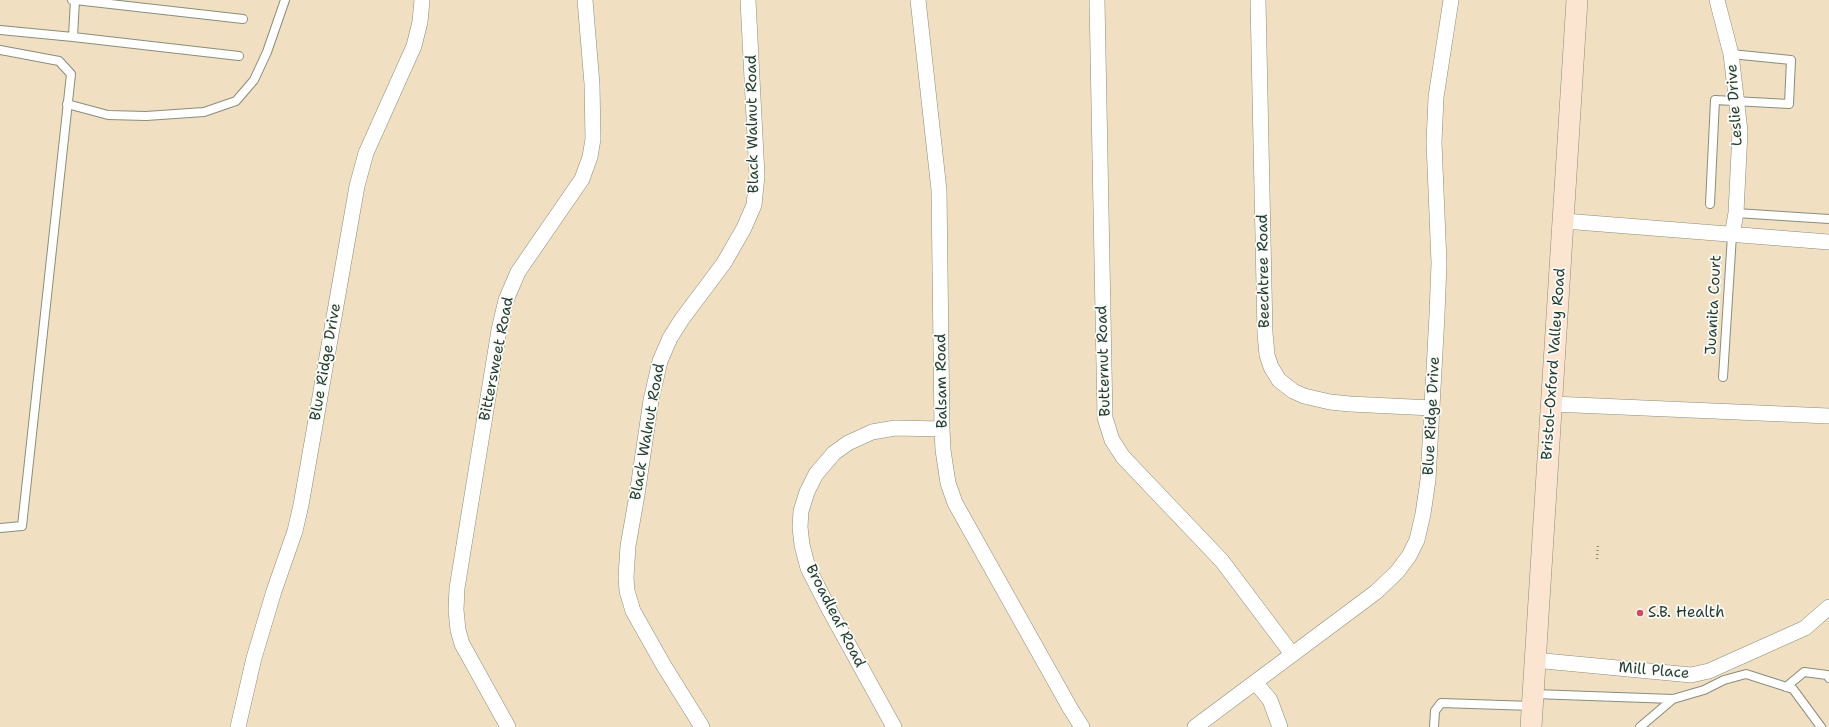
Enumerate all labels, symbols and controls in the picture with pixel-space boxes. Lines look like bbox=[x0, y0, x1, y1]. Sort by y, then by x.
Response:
street label: Black Walnut Road bbox=[743, 55, 763, 193]
street label: Leslie Drive bbox=[1723, 63, 1747, 147]
street label: Beechtree Road bbox=[1254, 214, 1274, 328]
street label: Juanita Court bbox=[1702, 255, 1726, 355]
street label: Bristol-Oxford Valley Road bbox=[1538, 267, 1570, 461]
street label: Bittersweet Road bbox=[476, 295, 518, 423]
street label: Blue Ridge Drive bbox=[307, 302, 345, 422]
street label: Butternut Road bbox=[1093, 305, 1115, 417]
street label: Balsam Road bbox=[932, 333, 952, 429]
street label: Blue Ridge Drive bbox=[1420, 356, 1444, 476]
street label: Black Walnut Road bbox=[627, 362, 669, 502]
street label: Broadleaf Road bbox=[801, 562, 869, 670]
place label: S.B. Health bbox=[1648, 604, 1725, 622]
marker: S.B. Health bbox=[1635, 608, 1645, 618]
street label: Mill Place bbox=[1618, 659, 1690, 683]

